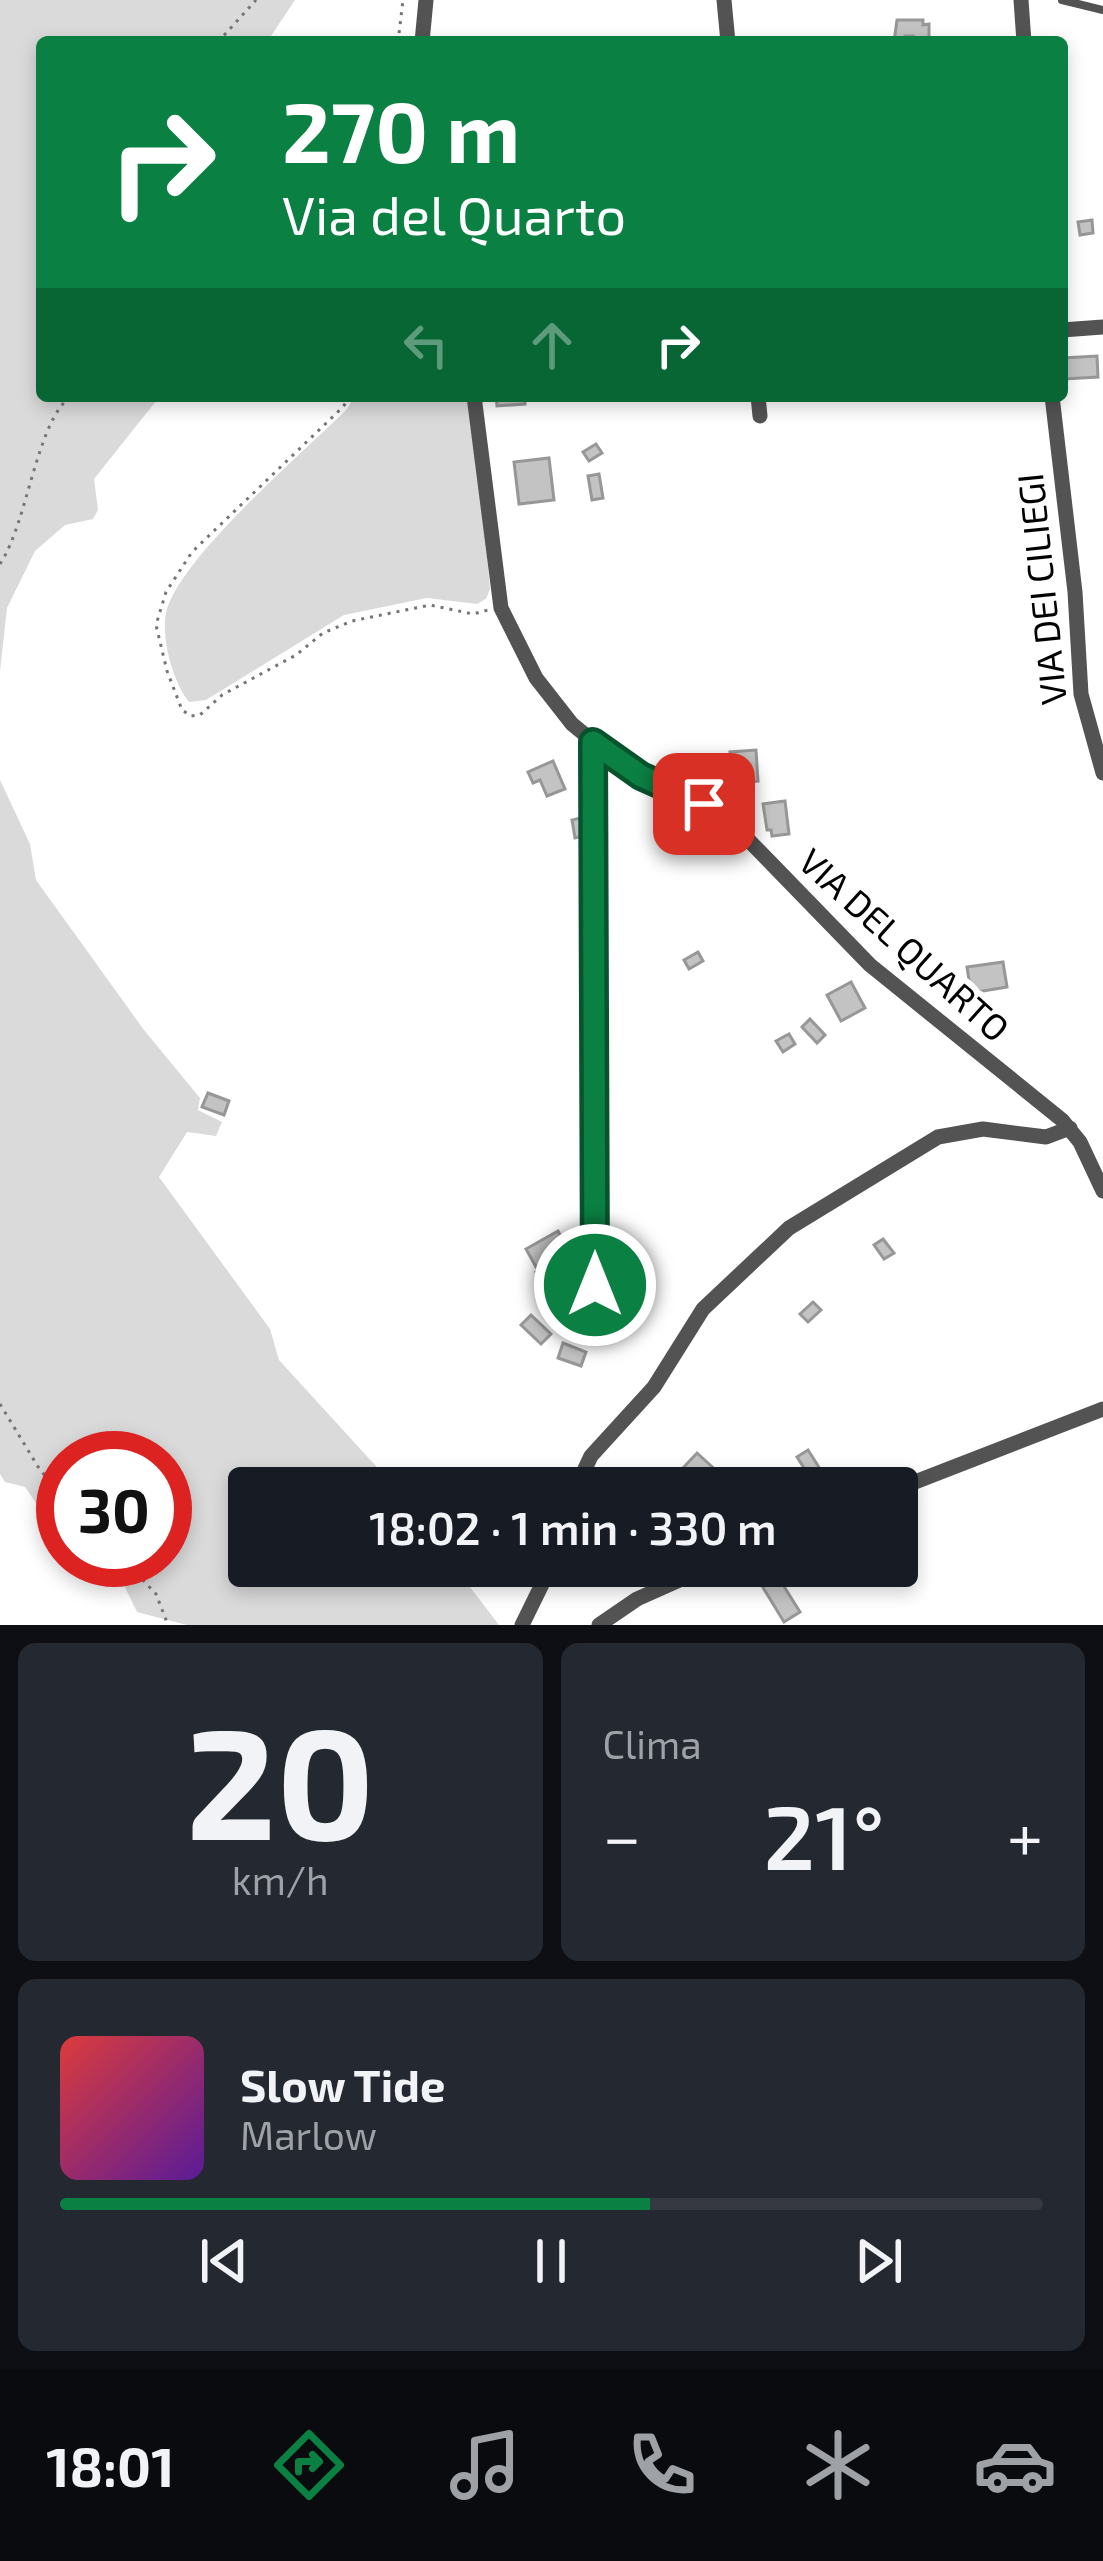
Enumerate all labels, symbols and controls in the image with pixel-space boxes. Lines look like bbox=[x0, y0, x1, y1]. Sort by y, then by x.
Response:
text: 270 m bbox=[282, 79, 520, 180]
icon: right bbox=[84, 84, 240, 240]
text: Via del Quarto bbox=[282, 181, 626, 246]
icon: left bbox=[393, 312, 459, 378]
icon: ahead bbox=[519, 312, 585, 378]
icon: right bbox=[645, 312, 711, 378]
street label: VIA DEI CILIEGI bbox=[1007, 471, 1074, 707]
pin bbox=[653, 753, 755, 855]
icon: arrive bbox=[671, 771, 737, 837]
street label: VIA DEL QUARTO bbox=[791, 838, 1019, 1049]
position arrow bbox=[532, 1222, 658, 1348]
speed limit sign: 30 bbox=[36, 1431, 192, 1587]
text: 18:02 · 1 min · 330 m bbox=[369, 1500, 777, 1554]
text: 20 bbox=[186, 1684, 375, 1871]
text: Clima bbox=[603, 1720, 702, 1767]
text: 21° bbox=[763, 1780, 884, 1888]
text: − bbox=[603, 1795, 641, 1874]
text: + bbox=[1007, 1795, 1043, 1874]
text: km/h bbox=[232, 1856, 329, 1903]
text: Slow Tide bbox=[240, 2057, 445, 2111]
text: Marlow bbox=[240, 2111, 377, 2158]
icon: previous bbox=[191, 2228, 257, 2294]
icon: pause bbox=[518, 2228, 584, 2294]
icon: next bbox=[846, 2228, 912, 2294]
icon: directions bbox=[267, 2423, 351, 2507]
icon: music bbox=[443, 2423, 527, 2507]
icon: phone bbox=[620, 2423, 704, 2507]
icon: climate bbox=[796, 2423, 880, 2507]
icon: car bbox=[973, 2423, 1057, 2507]
text: 18:01 bbox=[46, 2433, 174, 2498]

